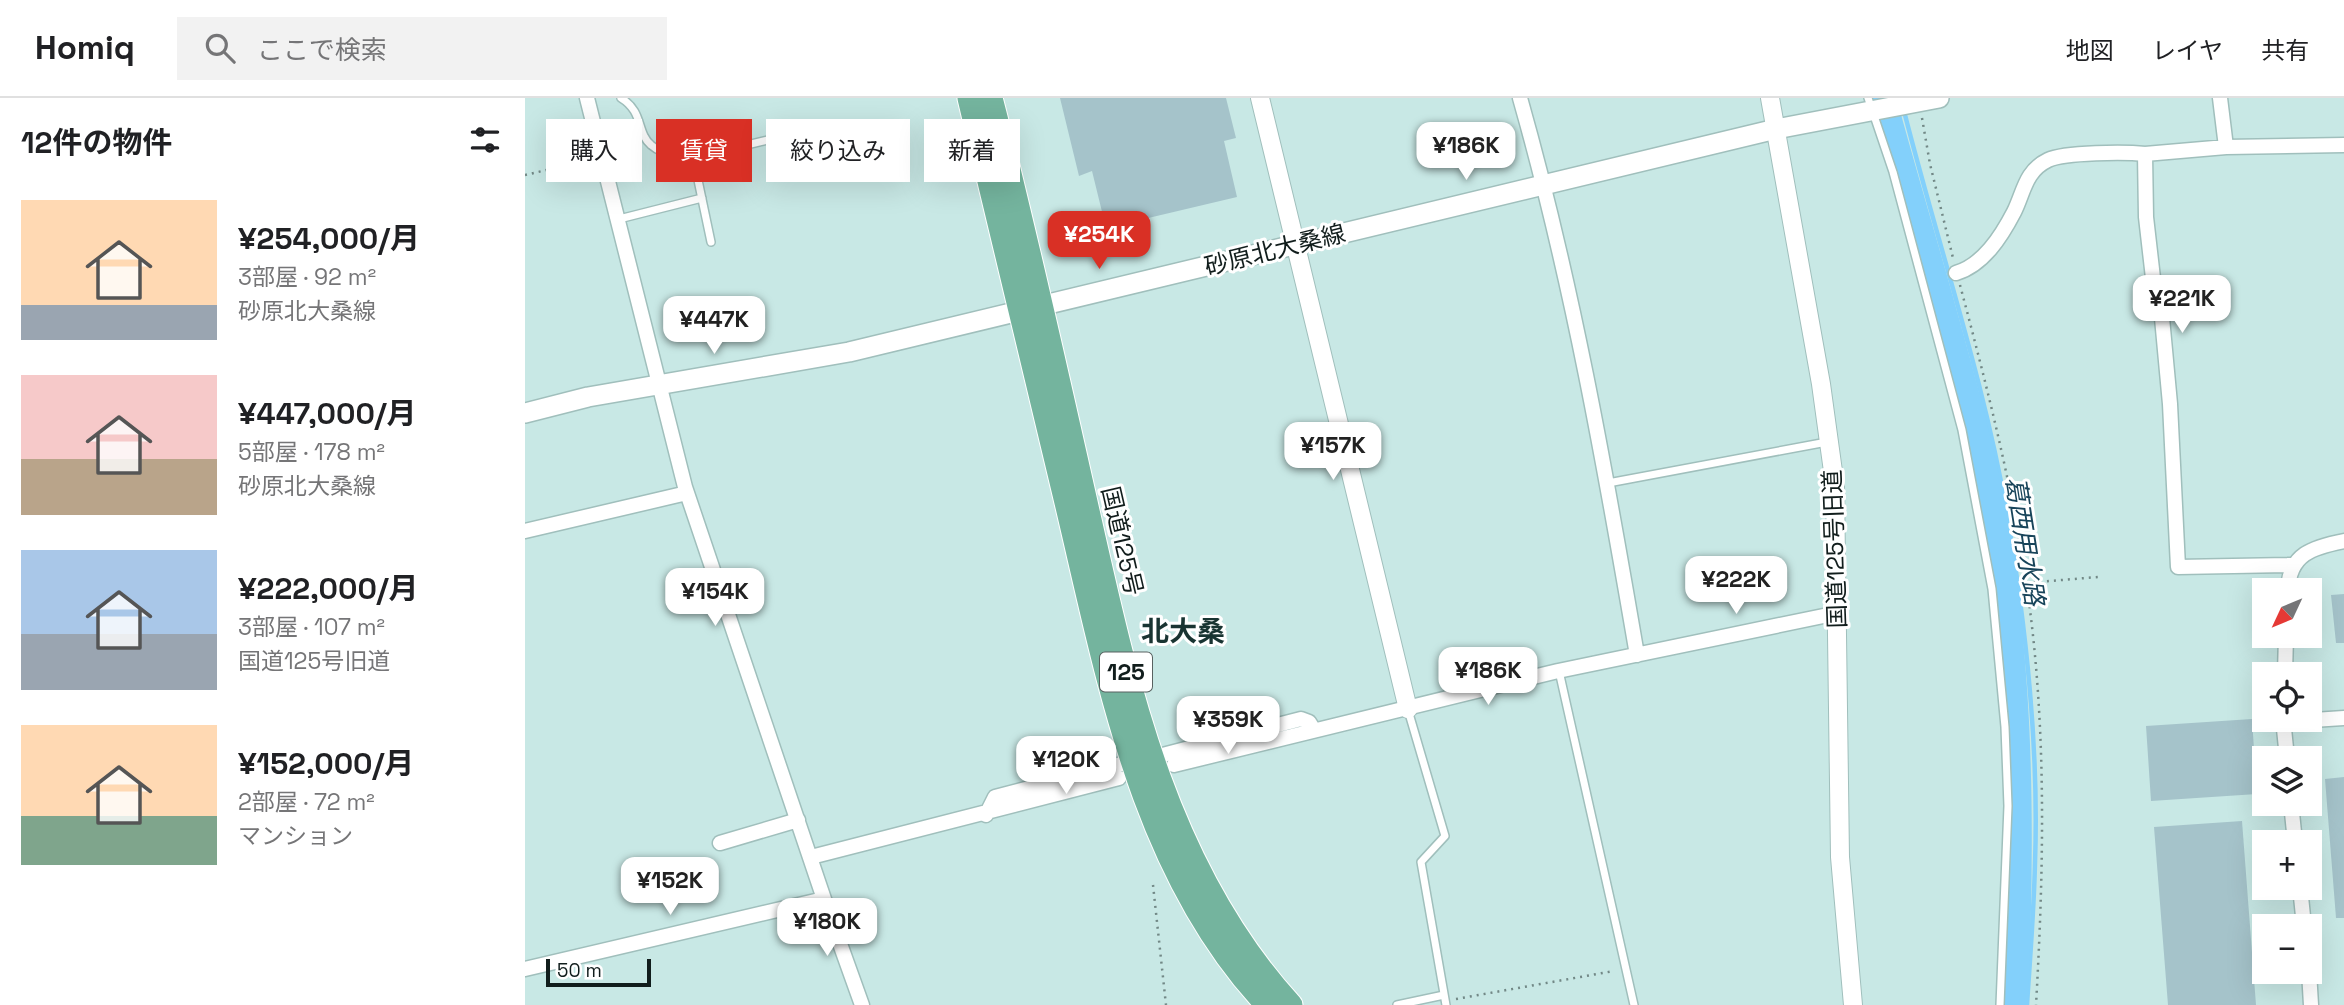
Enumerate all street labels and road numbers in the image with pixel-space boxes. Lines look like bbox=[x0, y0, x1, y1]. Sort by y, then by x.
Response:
street label: 砂原北大桑線 bbox=[1201, 217, 1348, 282]
street label: 国道125号旧道 bbox=[1816, 469, 1853, 629]
street label: 国道125号 bbox=[1095, 483, 1150, 598]
road number: 125 bbox=[1100, 652, 1152, 692]

